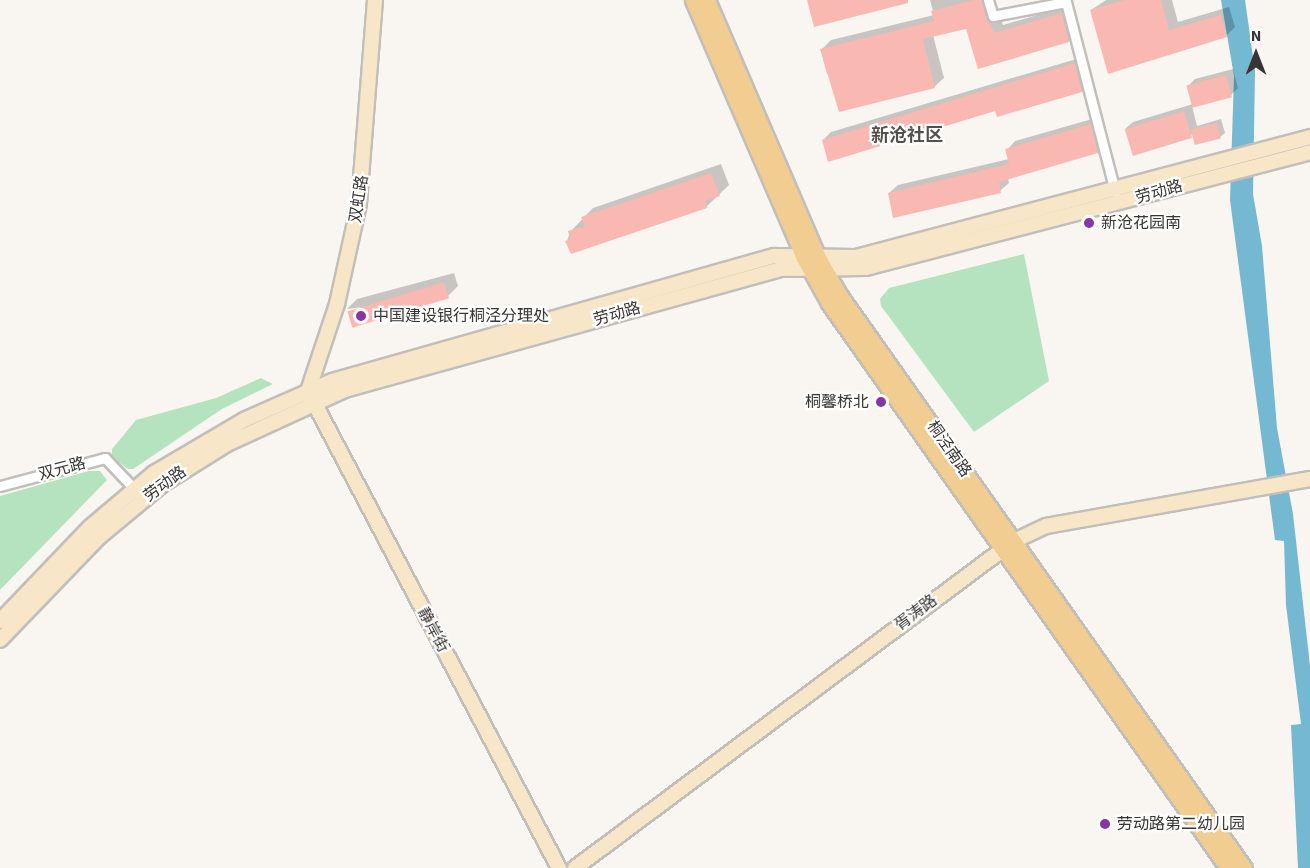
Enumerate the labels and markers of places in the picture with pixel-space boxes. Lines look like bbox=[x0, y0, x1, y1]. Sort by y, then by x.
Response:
place label: 新沧花园南 bbox=[1101, 213, 1181, 233]
marker: 新沧花园南 bbox=[1082, 216, 1096, 230]
place label: 中国建设银行桐泾分理处 bbox=[373, 306, 549, 326]
marker: 中国建设银行桐泾分理处 bbox=[354, 309, 368, 323]
place label: 桐馨桥北 bbox=[805, 392, 869, 412]
marker: 桐馨桥北 bbox=[874, 395, 888, 409]
place label: 劳动路第二幼儿园 bbox=[1117, 814, 1245, 834]
marker: 劳动路第二幼儿园 bbox=[1098, 817, 1112, 831]

